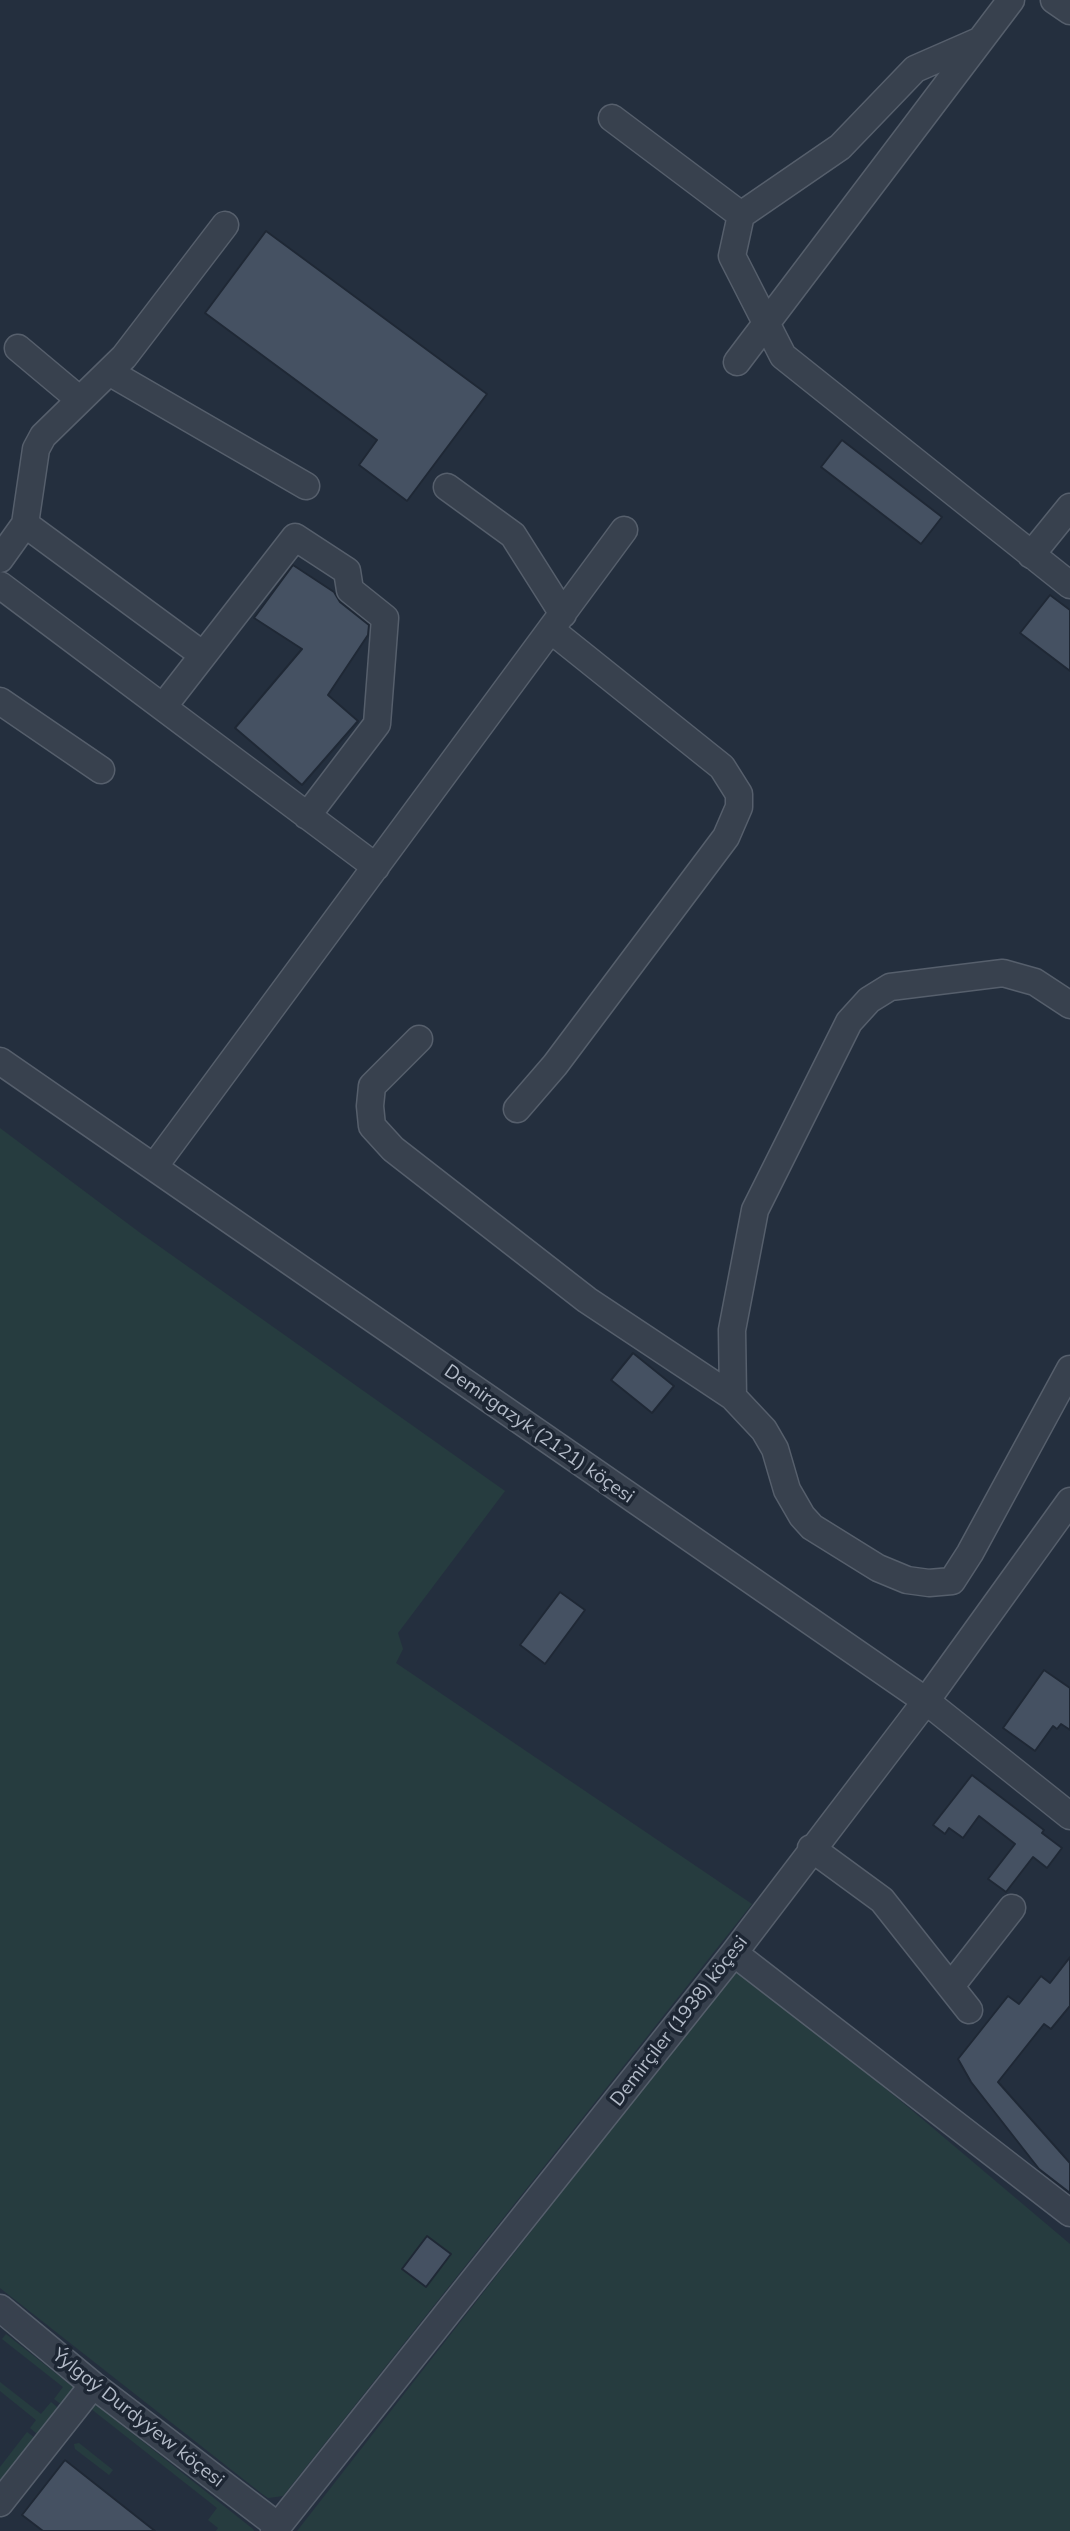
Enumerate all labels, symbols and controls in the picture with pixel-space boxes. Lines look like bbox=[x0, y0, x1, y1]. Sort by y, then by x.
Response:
street label: Demirgazyk (2121) köçesi bbox=[440, 1360, 638, 1508]
street label: Demirçiler (1938) köçesi bbox=[605, 1931, 753, 2111]
street label: Ýylgaý Durdyýew köçesi bbox=[48, 2344, 228, 2492]

